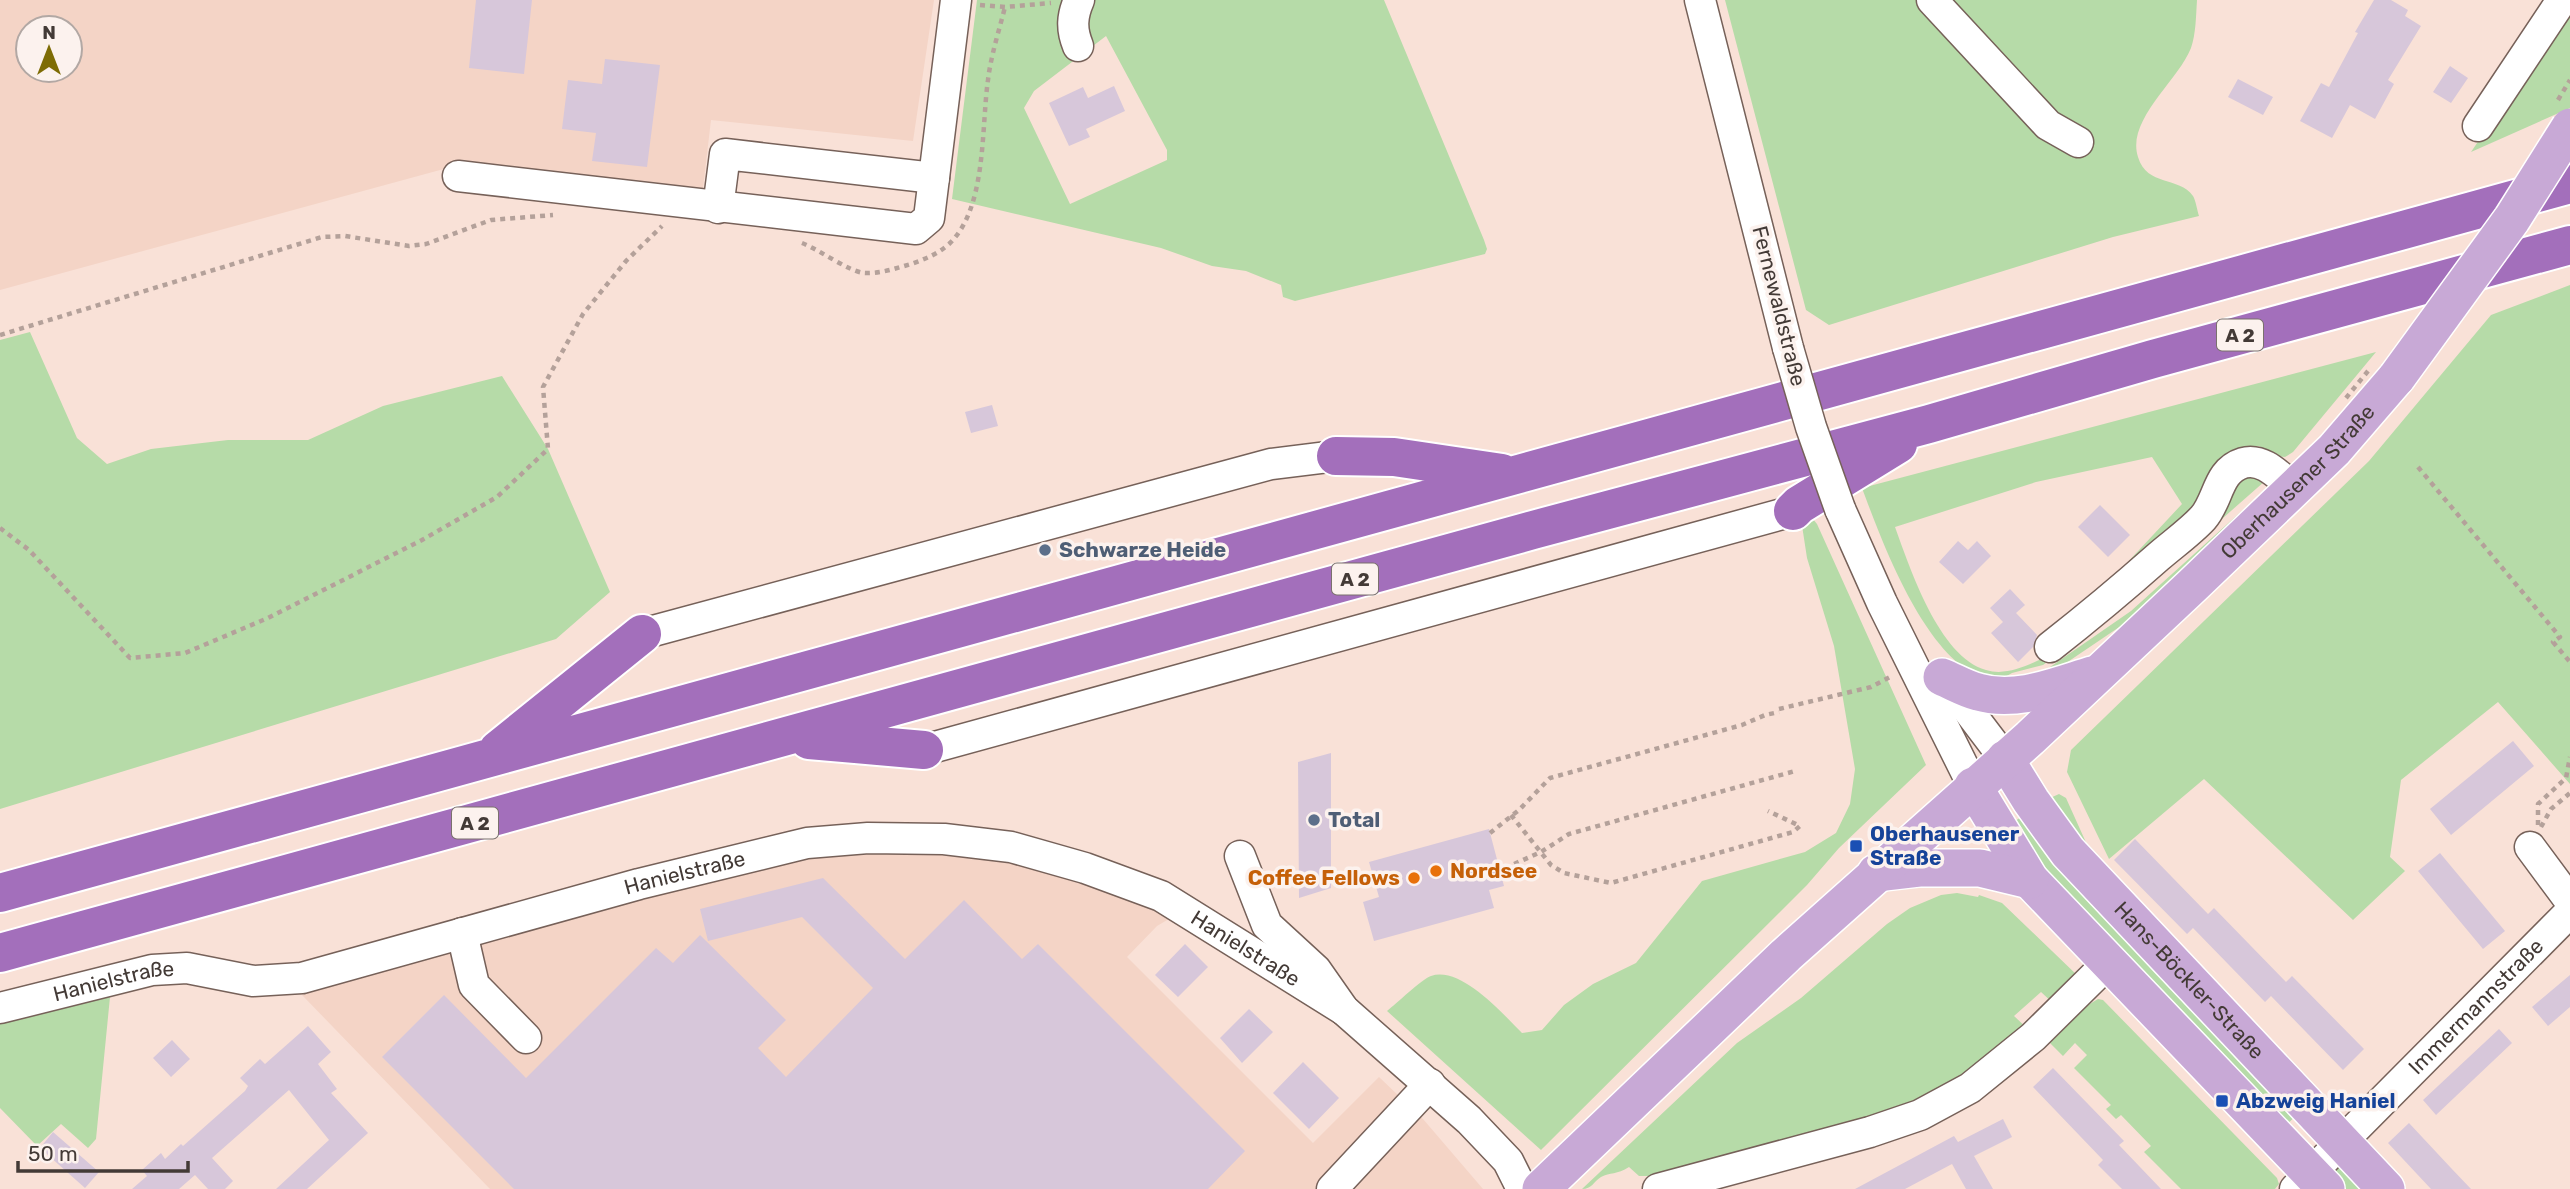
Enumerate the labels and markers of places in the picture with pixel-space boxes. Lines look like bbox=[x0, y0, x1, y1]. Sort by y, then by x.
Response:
place label: Schwarze Heide bbox=[1059, 537, 1226, 562]
marker: Schwarze Heide bbox=[1037, 542, 1053, 558]
place label: Total bbox=[1328, 807, 1380, 832]
marker: Total bbox=[1306, 812, 1322, 828]
place label: Oberhausener Straße bbox=[1870, 821, 2020, 870]
marker: Oberhausener Straße bbox=[1848, 838, 1864, 854]
place label: Nordsee bbox=[1450, 858, 1537, 883]
marker: Nordsee bbox=[1428, 863, 1444, 879]
place label: Coffee Fellows bbox=[1248, 865, 1400, 890]
marker: Coffee Fellows bbox=[1406, 870, 1422, 886]
place label: Abzweig Haniel bbox=[2236, 1088, 2395, 1113]
marker: Abzweig Haniel bbox=[2214, 1093, 2230, 1109]

